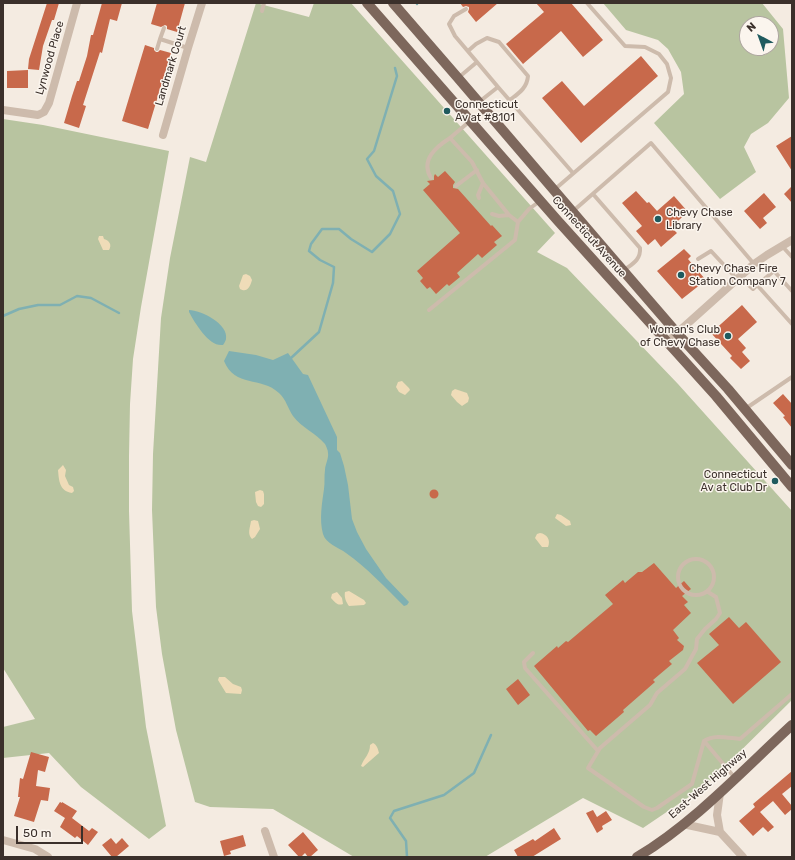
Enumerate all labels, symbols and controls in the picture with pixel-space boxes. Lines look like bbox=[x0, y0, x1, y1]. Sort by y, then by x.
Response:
north arrow bbox=[739, 16, 779, 56]
street label: Lynwood Place bbox=[33, 19, 67, 97]
text: N bbox=[744, 20, 759, 35]
street label: Landmark Court bbox=[153, 25, 189, 107]
place label: Connecticut Av at #8101 bbox=[455, 98, 518, 124]
marker: Connecticut Av at #8101 bbox=[442, 106, 452, 116]
street label: Connecticut Avenue bbox=[549, 194, 629, 280]
place label: Chevy Chase Library bbox=[666, 206, 733, 232]
marker: Chevy Chase Library bbox=[653, 214, 663, 224]
place label: Chevy Chase Fire Station Company 7 bbox=[689, 262, 786, 288]
marker: Chevy Chase Fire Station Company 7 bbox=[676, 270, 686, 280]
place label: Woman's Club of Chevy Chase bbox=[640, 323, 720, 349]
marker: Woman's Club of Chevy Chase bbox=[723, 331, 733, 341]
place label: Connecticut Av at Club Dr bbox=[701, 468, 767, 494]
marker: Connecticut Av at Club Dr bbox=[770, 476, 780, 486]
street label: East-West Highway bbox=[666, 746, 750, 822]
scale bar bbox=[18, 818, 85, 844]
text: 50 m bbox=[23, 826, 51, 840]

